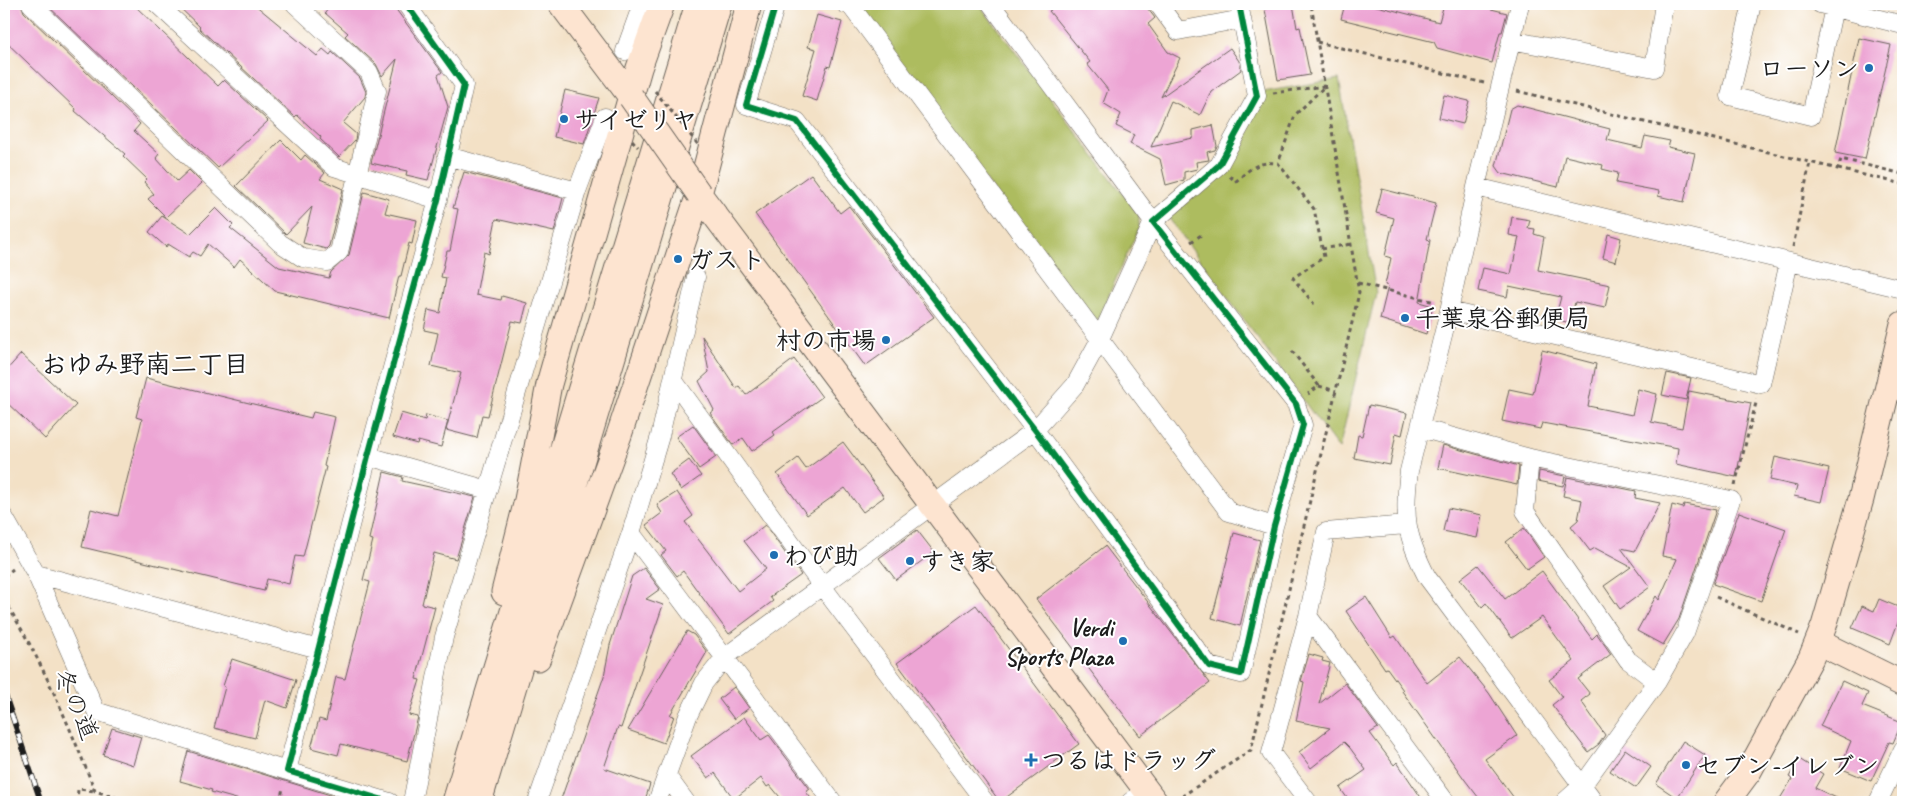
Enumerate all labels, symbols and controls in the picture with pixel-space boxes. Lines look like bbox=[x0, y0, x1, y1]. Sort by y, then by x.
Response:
place label: ローソン bbox=[1759, 53, 1859, 85]
marker: ローソン bbox=[1863, 62, 1875, 74]
place label: サイゼリヤ bbox=[574, 104, 698, 136]
marker: サイゼリヤ bbox=[558, 113, 570, 125]
place label: ガスト bbox=[688, 244, 766, 276]
marker: ガスト bbox=[672, 253, 684, 265]
place label: 千葉泉谷郵便局 bbox=[1415, 303, 1590, 335]
marker: 千葉泉谷郵便局 bbox=[1399, 312, 1411, 324]
place label: 村の市場 bbox=[776, 325, 876, 357]
marker: 村の市場 bbox=[880, 334, 892, 346]
district label: おゆみ野南二丁目 bbox=[41, 348, 249, 381]
place label: わび助 bbox=[784, 540, 859, 572]
place label: すき家 bbox=[920, 546, 995, 578]
marker: わび助 bbox=[768, 549, 780, 561]
marker: すき家 bbox=[904, 555, 916, 567]
place label: Verdi Sports Plaza bbox=[1005, 612, 1116, 673]
marker: Verdi Sports Plaza bbox=[1117, 635, 1129, 647]
street label: 冬の道 bbox=[46, 664, 106, 745]
place label: つるはドラッグ bbox=[1041, 745, 1216, 777]
place label: セブン-イレブン bbox=[1696, 750, 1879, 782]
marker: つるはドラッグ bbox=[1025, 754, 1037, 766]
marker: セブン-イレブン bbox=[1680, 759, 1692, 771]

